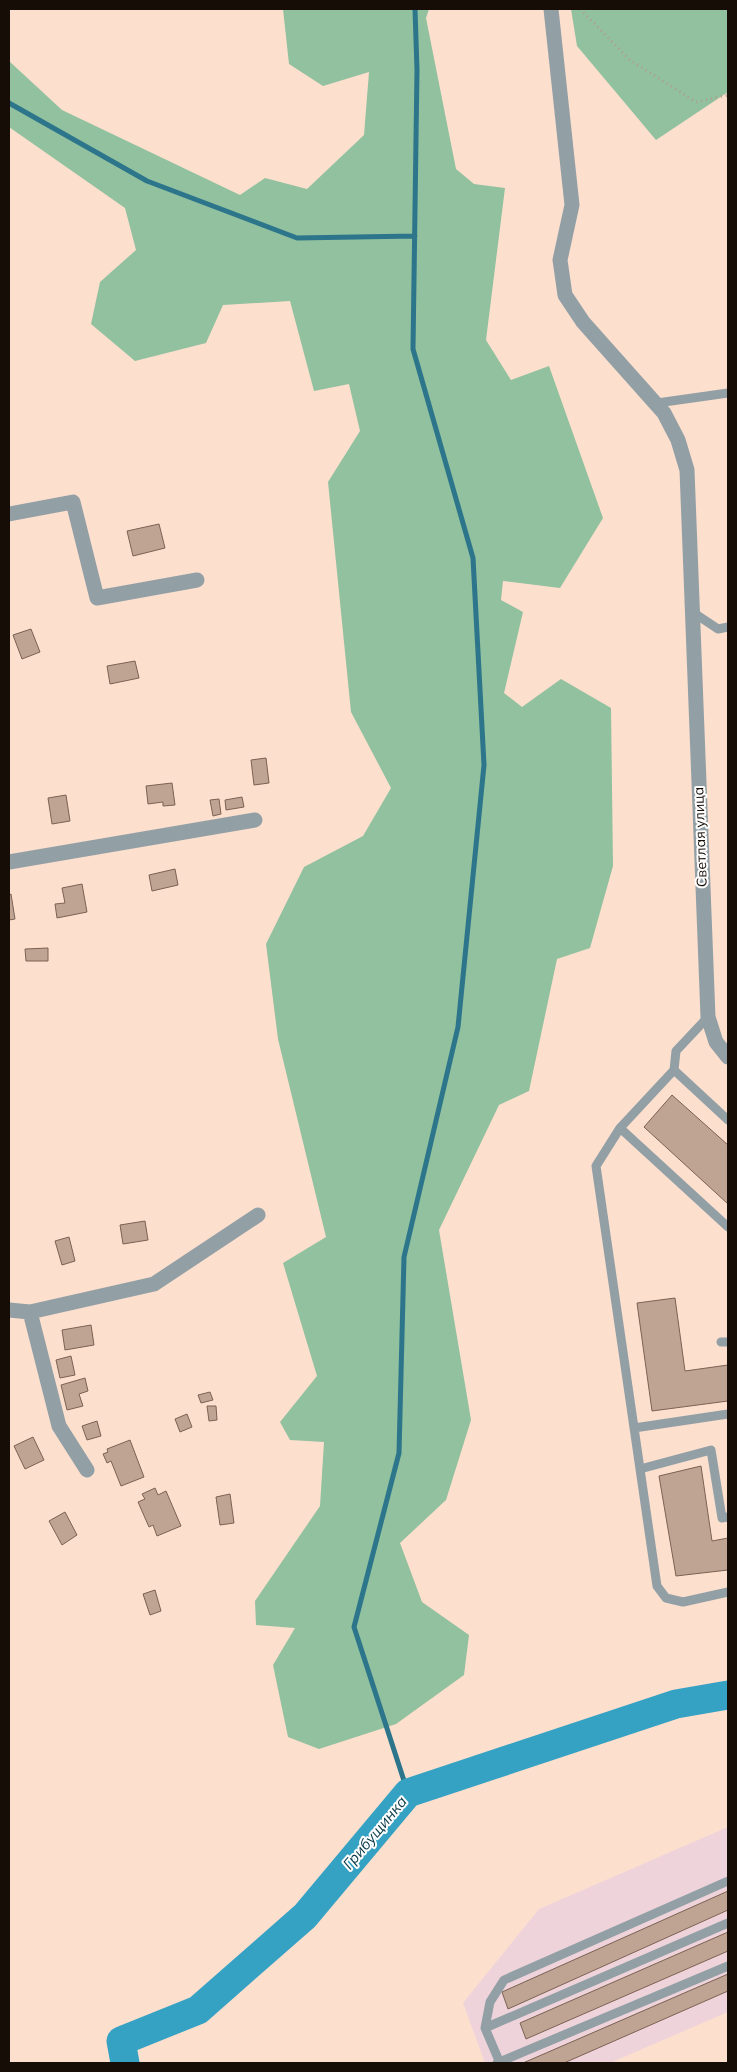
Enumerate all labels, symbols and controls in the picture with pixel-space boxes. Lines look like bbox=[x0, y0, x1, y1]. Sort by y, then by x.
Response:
street label: Светлая улица bbox=[689, 787, 711, 887]
water label: Грибущинка bbox=[338, 1792, 411, 1873]

